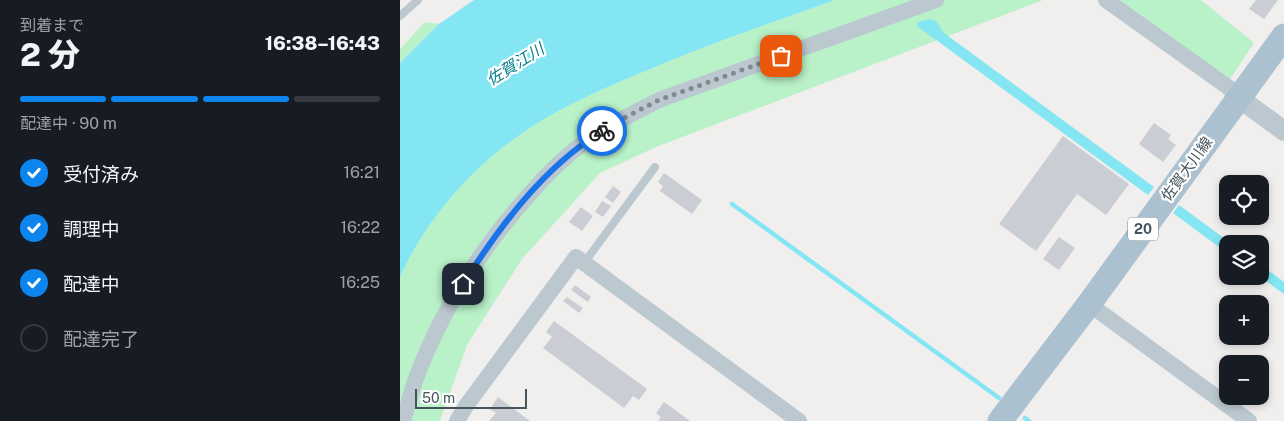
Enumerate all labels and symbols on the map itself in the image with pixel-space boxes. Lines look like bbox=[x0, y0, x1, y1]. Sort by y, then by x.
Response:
pin bbox=[760, 35, 802, 77]
water label: 佐賀江川 bbox=[483, 38, 549, 89]
courier bbox=[577, 106, 627, 156]
street label: 佐賀大川線 bbox=[1158, 133, 1216, 204]
road number: 20 bbox=[1128, 218, 1158, 240]
pin bbox=[442, 263, 484, 305]
scale bar bbox=[415, 386, 528, 409]

